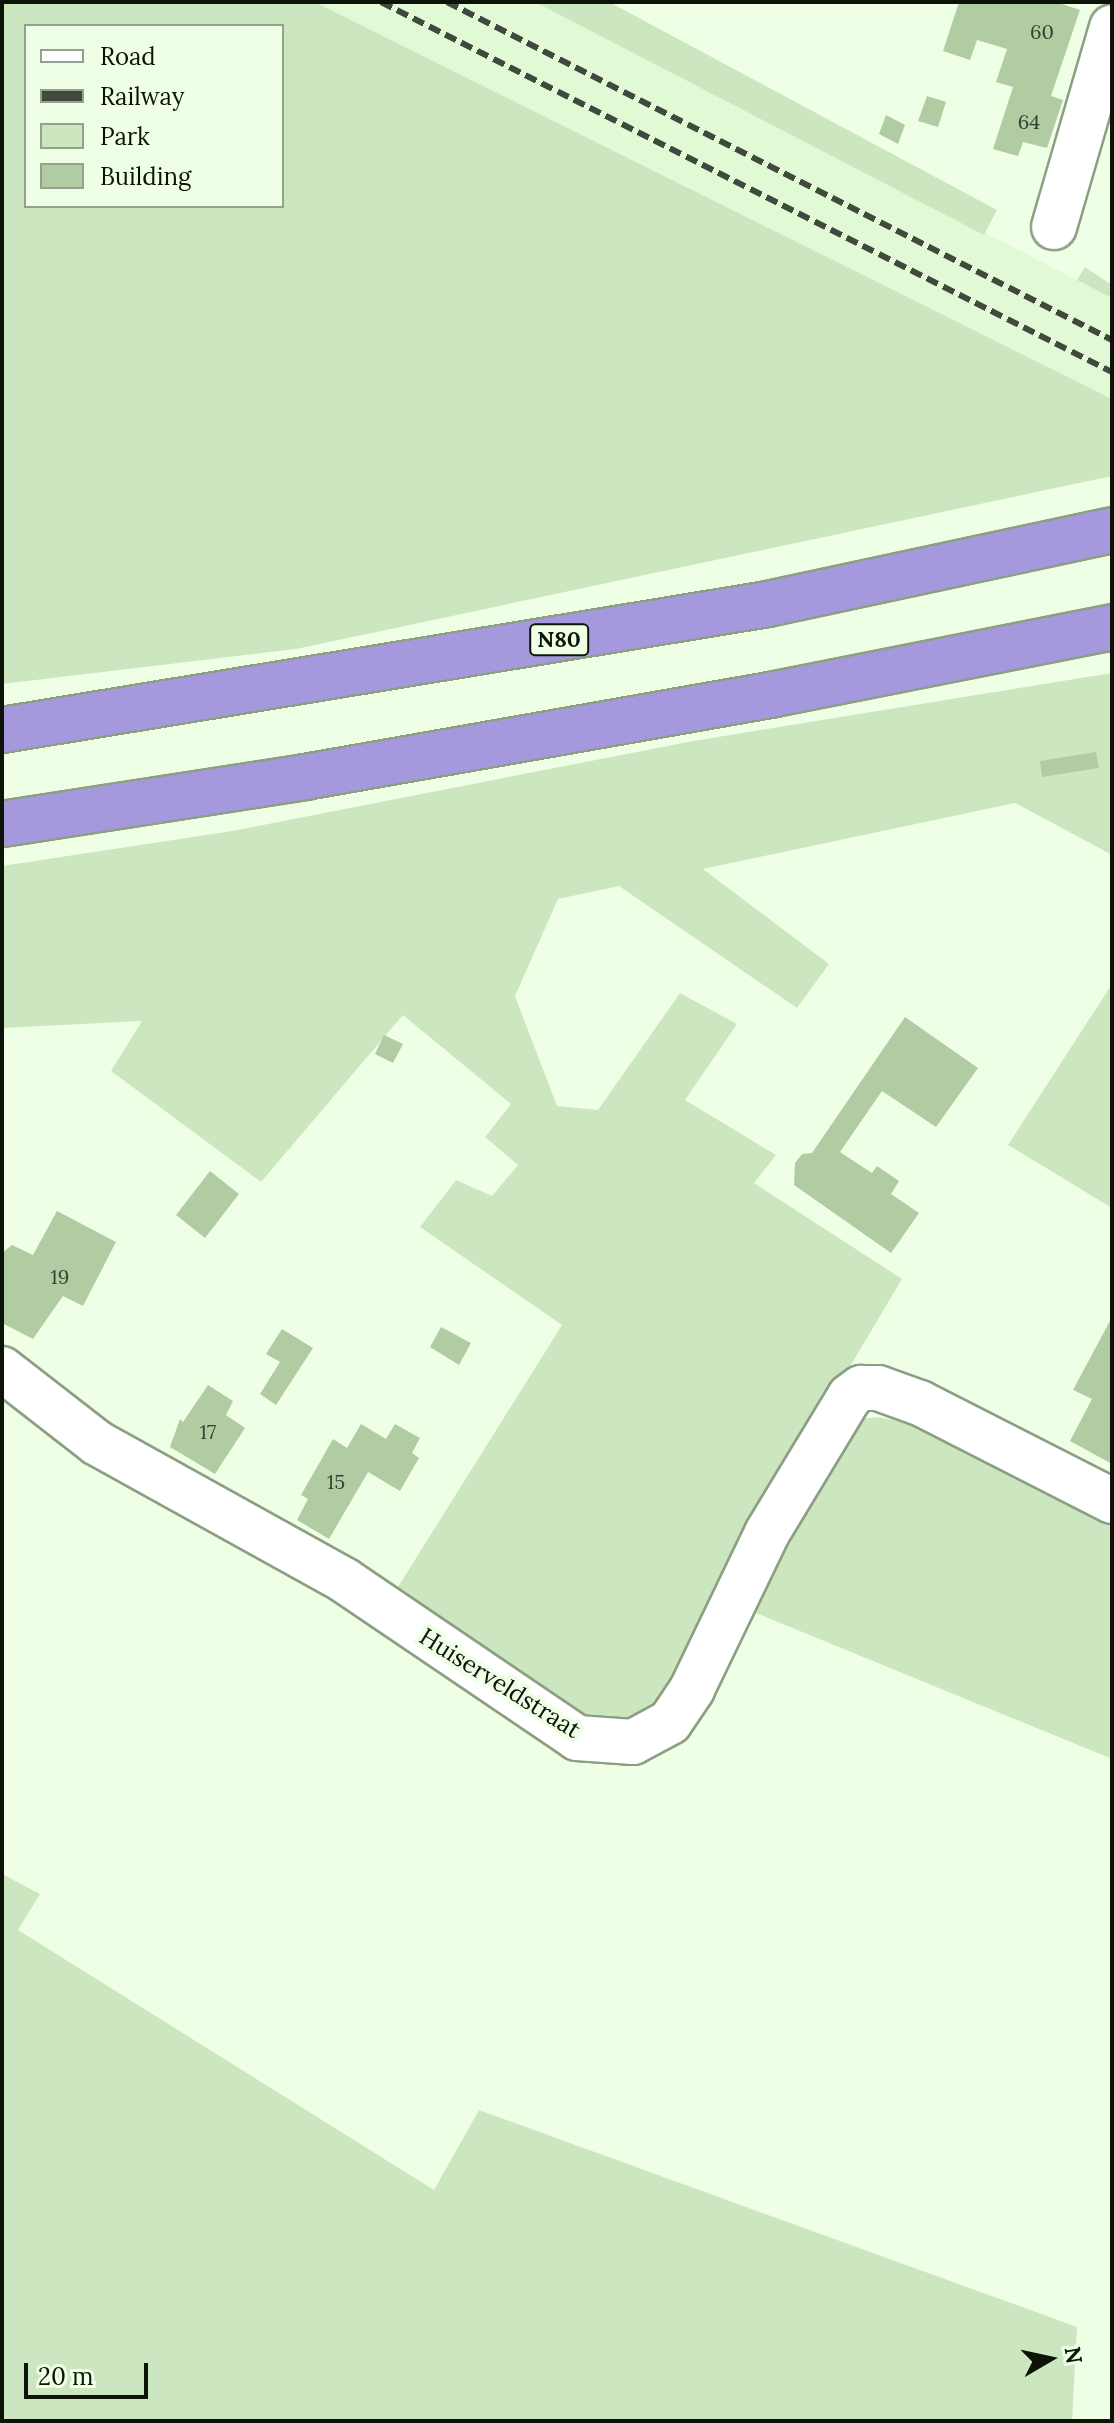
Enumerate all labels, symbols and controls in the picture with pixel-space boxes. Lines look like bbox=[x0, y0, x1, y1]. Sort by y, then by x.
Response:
house number: 60 bbox=[1030, 19, 1054, 43]
legend bbox=[24, 24, 284, 208]
text: Road bbox=[100, 41, 156, 72]
text: Railway bbox=[100, 81, 184, 112]
house number: 64 bbox=[1018, 109, 1040, 133]
text: Park bbox=[100, 121, 150, 152]
text: Building bbox=[100, 161, 191, 192]
road number: N80 bbox=[529, 622, 589, 658]
house number: 19 bbox=[51, 1264, 69, 1288]
house number: 17 bbox=[200, 1419, 216, 1443]
house number: 15 bbox=[327, 1469, 345, 1493]
street label: Huiserveldstraat bbox=[414, 1622, 586, 1744]
north arrow bbox=[1010, 2319, 1090, 2399]
text: N bbox=[1059, 2345, 1089, 2366]
scale bar bbox=[28, 2347, 152, 2397]
text: 20 m bbox=[38, 2361, 94, 2392]

